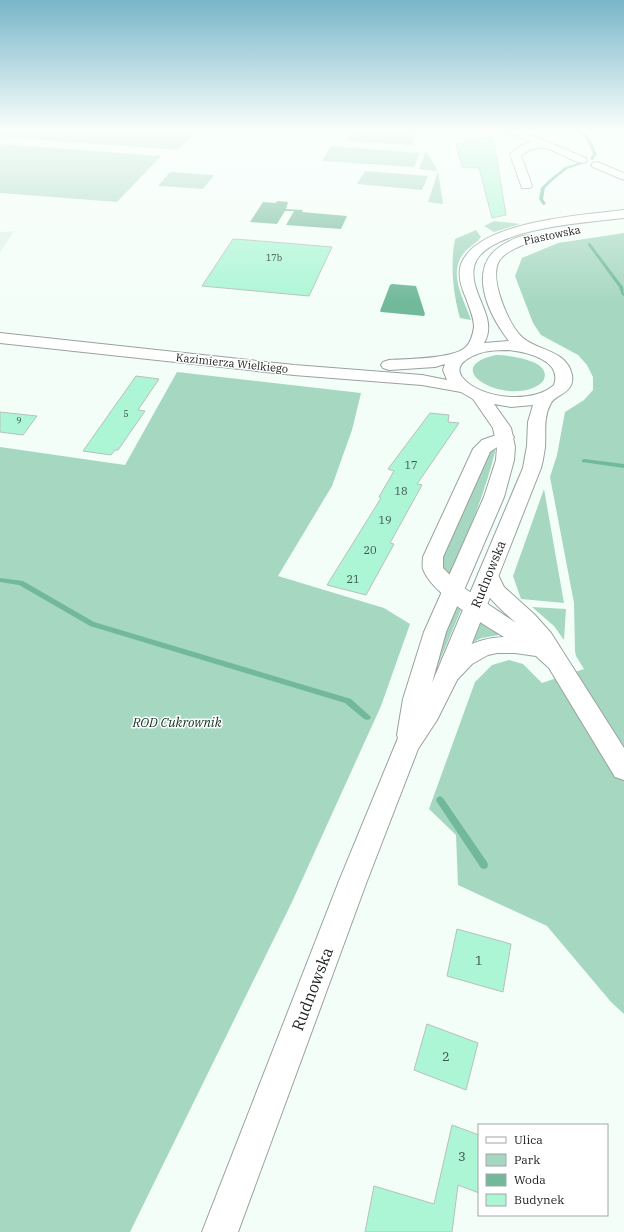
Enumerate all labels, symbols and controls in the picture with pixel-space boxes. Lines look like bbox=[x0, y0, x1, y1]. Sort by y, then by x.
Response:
street label: Piastowska bbox=[522, 222, 582, 248]
house number: 17b bbox=[266, 252, 282, 263]
street label: Kazimierza Wielkiego bbox=[175, 350, 289, 376]
house number: 5 bbox=[123, 408, 129, 419]
house number: 9 bbox=[16, 415, 22, 426]
house number: 17 bbox=[404, 458, 418, 472]
house number: 18 bbox=[394, 484, 408, 498]
house number: 19 bbox=[378, 513, 392, 527]
street label: Rudnowska bbox=[467, 538, 510, 610]
house number: 20 bbox=[363, 543, 377, 557]
house number: 21 bbox=[346, 572, 360, 586]
park label: ROD Cukrownik bbox=[131, 714, 222, 731]
street label: Rudnowska bbox=[287, 944, 337, 1034]
house number: 1 bbox=[475, 952, 483, 969]
house number: 2 bbox=[442, 1048, 450, 1065]
legend bbox=[478, 1124, 608, 1216]
text: Ulica bbox=[514, 1132, 543, 1147]
house number: 3 bbox=[458, 1148, 466, 1165]
text: Park bbox=[514, 1152, 540, 1167]
text: Woda bbox=[514, 1172, 546, 1187]
text: Budynek bbox=[514, 1192, 564, 1207]

